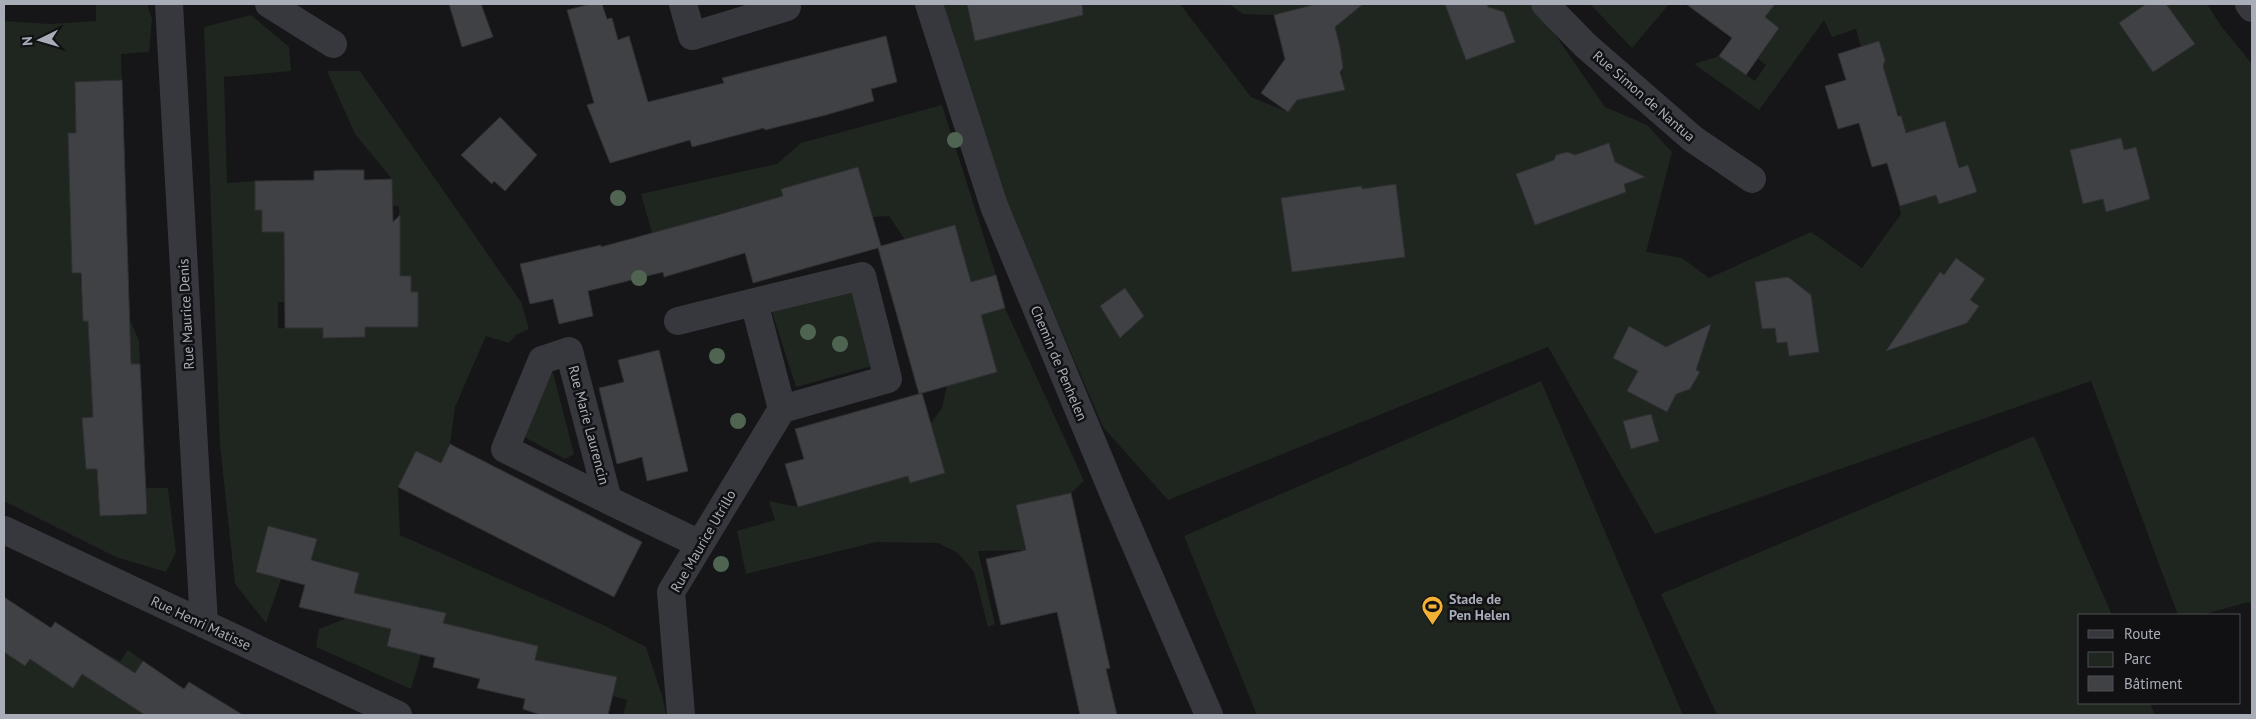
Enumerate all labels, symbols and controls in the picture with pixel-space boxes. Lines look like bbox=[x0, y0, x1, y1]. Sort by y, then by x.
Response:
north arrow bbox=[15, 15, 65, 65]
text: N bbox=[18, 36, 36, 47]
street label: Rue Simon de Nantua bbox=[1589, 47, 1699, 145]
street label: Rue Maurice Denis bbox=[174, 258, 198, 370]
street label: Chemin de Penhelen bbox=[1027, 303, 1091, 423]
street label: Rue Marie Laurencin bbox=[564, 363, 614, 487]
street label: Rue Maurice Utrillo bbox=[666, 486, 740, 596]
place label: Stade de Pen Helen bbox=[1449, 590, 1510, 624]
street label: Rue Henri Matisse bbox=[148, 592, 254, 654]
sports icon: Stade de Pen Helen bbox=[1421, 595, 1445, 626]
legend bbox=[2078, 614, 2241, 704]
text: Route bbox=[2124, 624, 2161, 643]
text: Parc bbox=[2124, 649, 2151, 668]
text: Bâtiment bbox=[2124, 674, 2182, 693]

